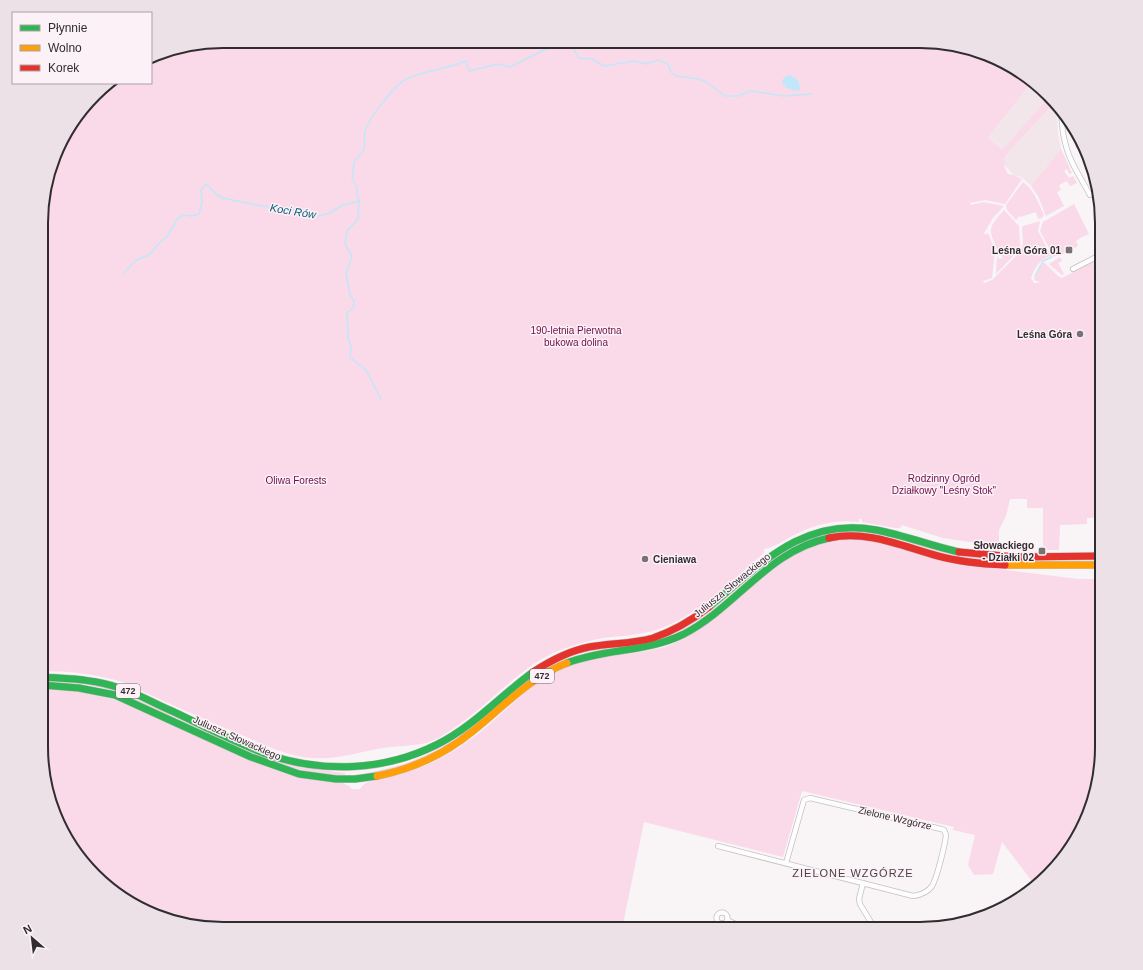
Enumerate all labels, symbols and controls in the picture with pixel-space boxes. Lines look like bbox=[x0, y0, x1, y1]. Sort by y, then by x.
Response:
legend bbox=[12, 12, 152, 84]
text: Płynnie bbox=[48, 21, 88, 35]
text: Wolno bbox=[48, 41, 82, 55]
text: Korek bbox=[48, 61, 80, 75]
water label: Koci Rów bbox=[269, 201, 318, 221]
place label: Leśna Góra 01 bbox=[992, 245, 1061, 256]
marker: Leśna Góra 01 bbox=[1064, 245, 1074, 255]
park label: 190-letnia Pierwotna bukowa dolina bbox=[530, 325, 622, 348]
place label: Leśna Góra bbox=[1017, 329, 1072, 340]
marker: Leśna Góra bbox=[1075, 329, 1085, 339]
park label: Rodzinny Ogród Działkowy "Leśny Stok" bbox=[892, 473, 997, 496]
park label: Oliwa Forests bbox=[265, 475, 327, 486]
place label: Słowackiego - Działki 02 bbox=[973, 540, 1034, 563]
marker: Słowackiego - Działki 02 bbox=[1037, 546, 1047, 556]
street label: Juliusza Słowackiego bbox=[692, 551, 773, 619]
marker: Cieniawa bbox=[640, 554, 650, 564]
place label: Cieniawa bbox=[653, 554, 697, 565]
road number: 472 bbox=[530, 669, 554, 683]
road number: 472 bbox=[116, 684, 140, 698]
street label: Juliusza Słowackiego bbox=[191, 714, 283, 763]
street label: Zielone Wzgórze bbox=[857, 804, 933, 832]
district label: ZIELONE WZGÓRZE bbox=[792, 867, 914, 879]
north arrow bbox=[12, 918, 52, 958]
text: N bbox=[21, 922, 34, 936]

